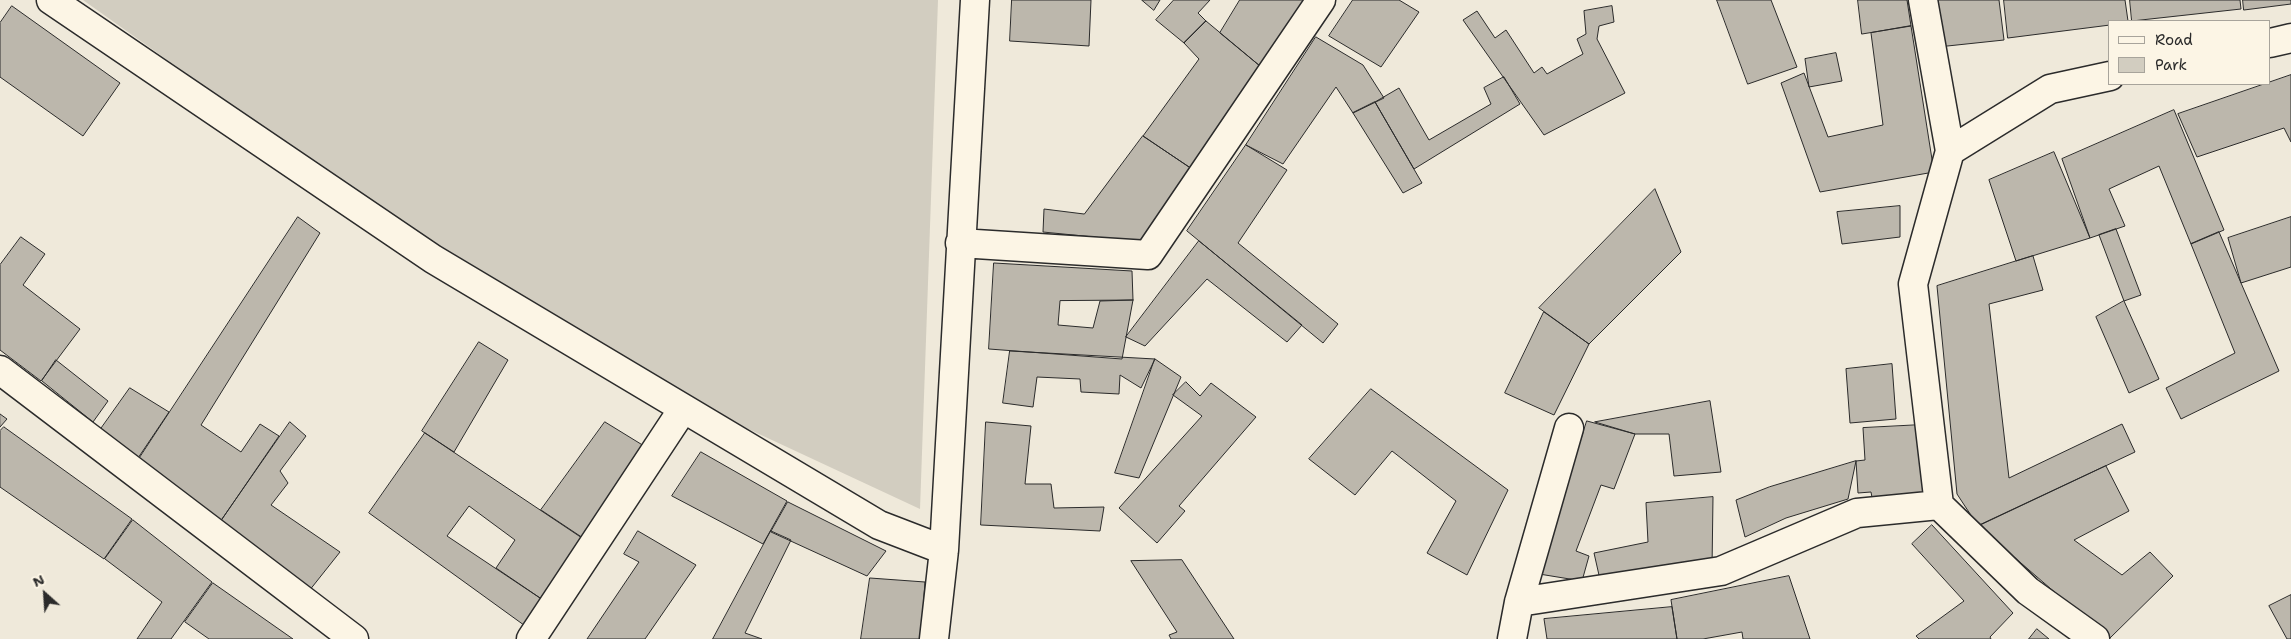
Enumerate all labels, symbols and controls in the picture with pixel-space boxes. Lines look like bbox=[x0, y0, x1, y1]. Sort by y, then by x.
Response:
legend bbox=[2108, 20, 2271, 85]
text: Road bbox=[2155, 30, 2193, 50]
text: Park bbox=[2155, 55, 2187, 75]
north arrow bbox=[20, 569, 70, 619]
text: N bbox=[29, 570, 47, 591]

